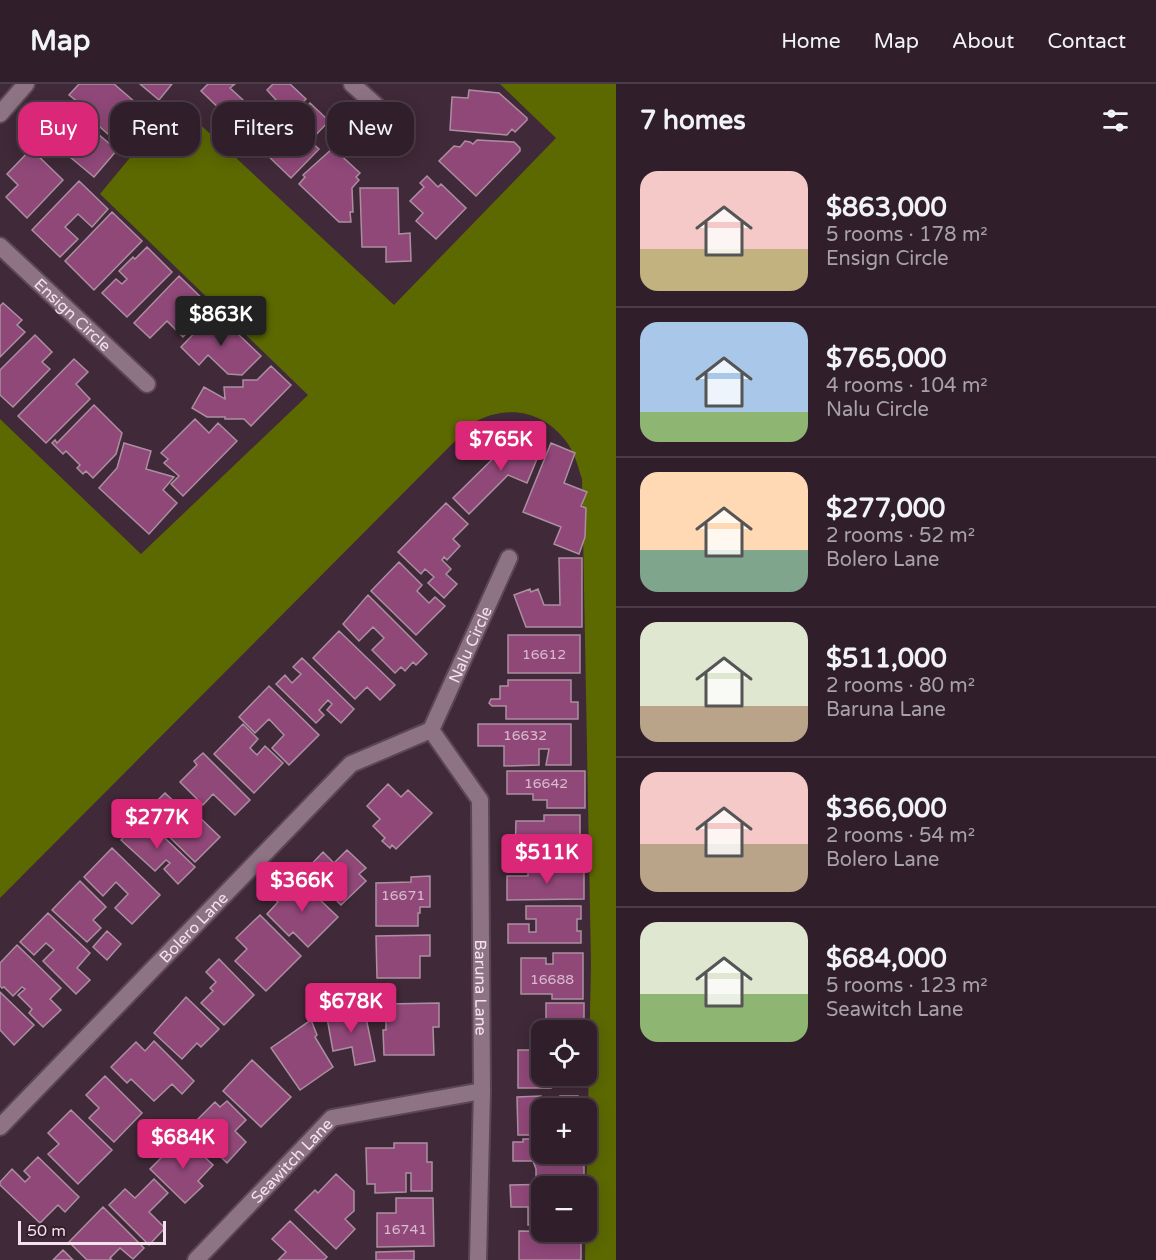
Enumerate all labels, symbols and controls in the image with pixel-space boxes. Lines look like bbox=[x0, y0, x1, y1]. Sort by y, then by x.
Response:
text: Map bbox=[30, 24, 90, 58]
text: Home bbox=[781, 29, 841, 54]
text: Map bbox=[874, 29, 919, 54]
text: About bbox=[952, 29, 1014, 54]
text: Contact bbox=[1047, 29, 1126, 54]
chip: Buy bbox=[18, 102, 98, 156]
chip: Rent bbox=[110, 102, 200, 156]
chip: Filters bbox=[212, 102, 315, 156]
chip: New bbox=[327, 102, 414, 156]
icon: filters bbox=[1099, 104, 1132, 137]
text: 7 homes bbox=[640, 105, 746, 136]
text: $863,000 bbox=[826, 192, 947, 223]
icon: home bbox=[688, 195, 760, 267]
text: 5 rooms · 178 m² bbox=[826, 223, 988, 247]
text: Ensign Circle bbox=[826, 247, 949, 271]
street label: Ensign Circle bbox=[30, 274, 115, 356]
pin: $863K bbox=[179, 296, 263, 347]
text: $863K bbox=[189, 303, 253, 327]
text: $765,000 bbox=[826, 343, 946, 374]
icon: home bbox=[688, 346, 760, 418]
text: 4 rooms · 104 m² bbox=[826, 374, 988, 398]
text: Nalu Circle bbox=[826, 398, 929, 422]
pin: $765K bbox=[459, 421, 543, 472]
text: $765K bbox=[469, 428, 533, 452]
text: $277,000 bbox=[826, 493, 945, 524]
icon: home bbox=[688, 496, 760, 568]
text: 2 rooms · 52 m² bbox=[826, 524, 975, 548]
text: Bolero Lane bbox=[826, 548, 939, 572]
street label: Nalu Circle bbox=[445, 603, 497, 686]
text: $511,000 bbox=[826, 643, 947, 674]
house number: 16612 bbox=[522, 646, 566, 663]
icon: home bbox=[688, 646, 760, 718]
text: 2 rooms · 80 m² bbox=[826, 674, 975, 698]
text: Baruna Lane bbox=[826, 698, 946, 722]
house number: 16632 bbox=[503, 727, 547, 744]
house number: 16642 bbox=[524, 775, 568, 792]
text: $366,000 bbox=[826, 793, 947, 824]
icon: home bbox=[688, 796, 760, 868]
pin: $277K bbox=[115, 799, 199, 850]
text: $277K bbox=[125, 806, 189, 830]
text: 2 rooms · 54 m² bbox=[826, 824, 975, 848]
pin: $511K bbox=[505, 834, 589, 885]
text: $511K bbox=[515, 841, 579, 865]
text: Bolero Lane bbox=[826, 848, 939, 872]
pin: $366K bbox=[260, 862, 344, 913]
text: $366K bbox=[270, 869, 334, 893]
house number: 16671 bbox=[381, 887, 425, 904]
street label: Bolero Lane bbox=[155, 888, 233, 967]
street label: Baruna Lane bbox=[470, 940, 491, 1036]
text: $684,000 bbox=[826, 943, 947, 974]
icon: home bbox=[688, 946, 760, 1018]
house number: 16688 bbox=[530, 971, 574, 988]
text: 5 rooms · 123 m² bbox=[826, 974, 988, 998]
pin: $678K bbox=[309, 983, 393, 1034]
text: $678K bbox=[319, 990, 383, 1014]
text: Seawitch Lane bbox=[826, 998, 963, 1022]
map controls bbox=[531, 1020, 597, 1242]
button: locate bbox=[531, 1020, 597, 1086]
button: + bbox=[531, 1098, 597, 1164]
street label: Seawitch Lane bbox=[247, 1114, 337, 1208]
pin: $684K bbox=[141, 1119, 225, 1170]
text: $684K bbox=[151, 1126, 215, 1150]
button: − bbox=[531, 1176, 597, 1242]
scale bar bbox=[18, 1218, 166, 1246]
text: 50 m bbox=[27, 1221, 66, 1241]
house number: 16741 bbox=[383, 1221, 427, 1238]

